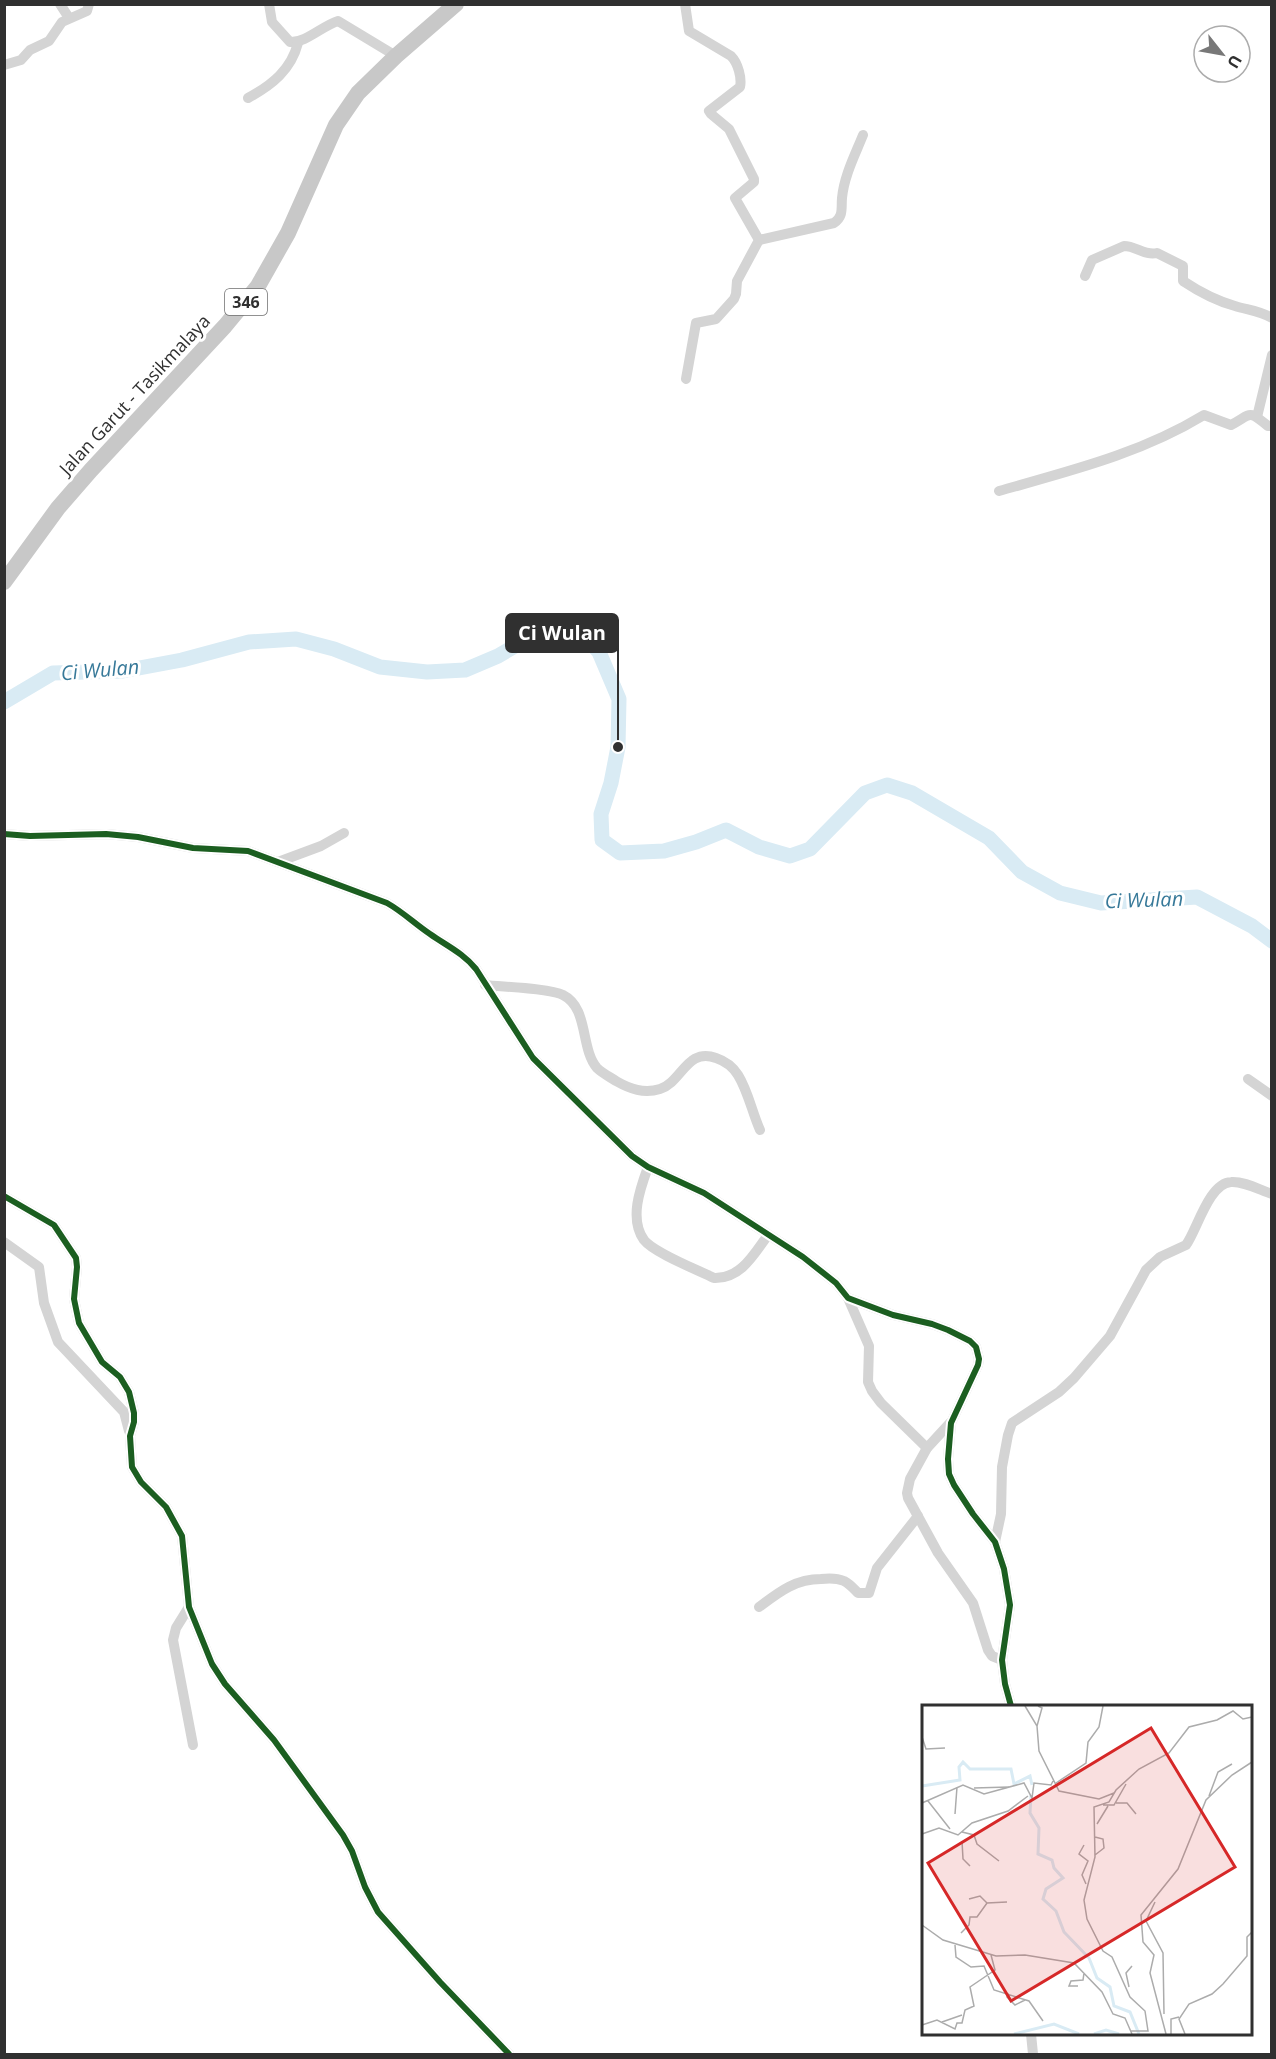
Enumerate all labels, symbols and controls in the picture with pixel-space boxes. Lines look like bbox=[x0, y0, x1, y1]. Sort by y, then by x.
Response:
north arrow bbox=[1192, 24, 1252, 84]
text: U bbox=[1222, 51, 1247, 73]
road number: 346 bbox=[225, 289, 267, 315]
street label: Jalan Garut - Tasikmalaya bbox=[52, 309, 215, 481]
callout: Ci Wulan bbox=[506, 614, 618, 652]
text: Ci Wulan bbox=[518, 619, 606, 646]
water label: Ci Wulan bbox=[60, 653, 140, 686]
water label: Ci Wulan bbox=[1104, 885, 1184, 914]
inset map bbox=[922, 1705, 1252, 2035]

